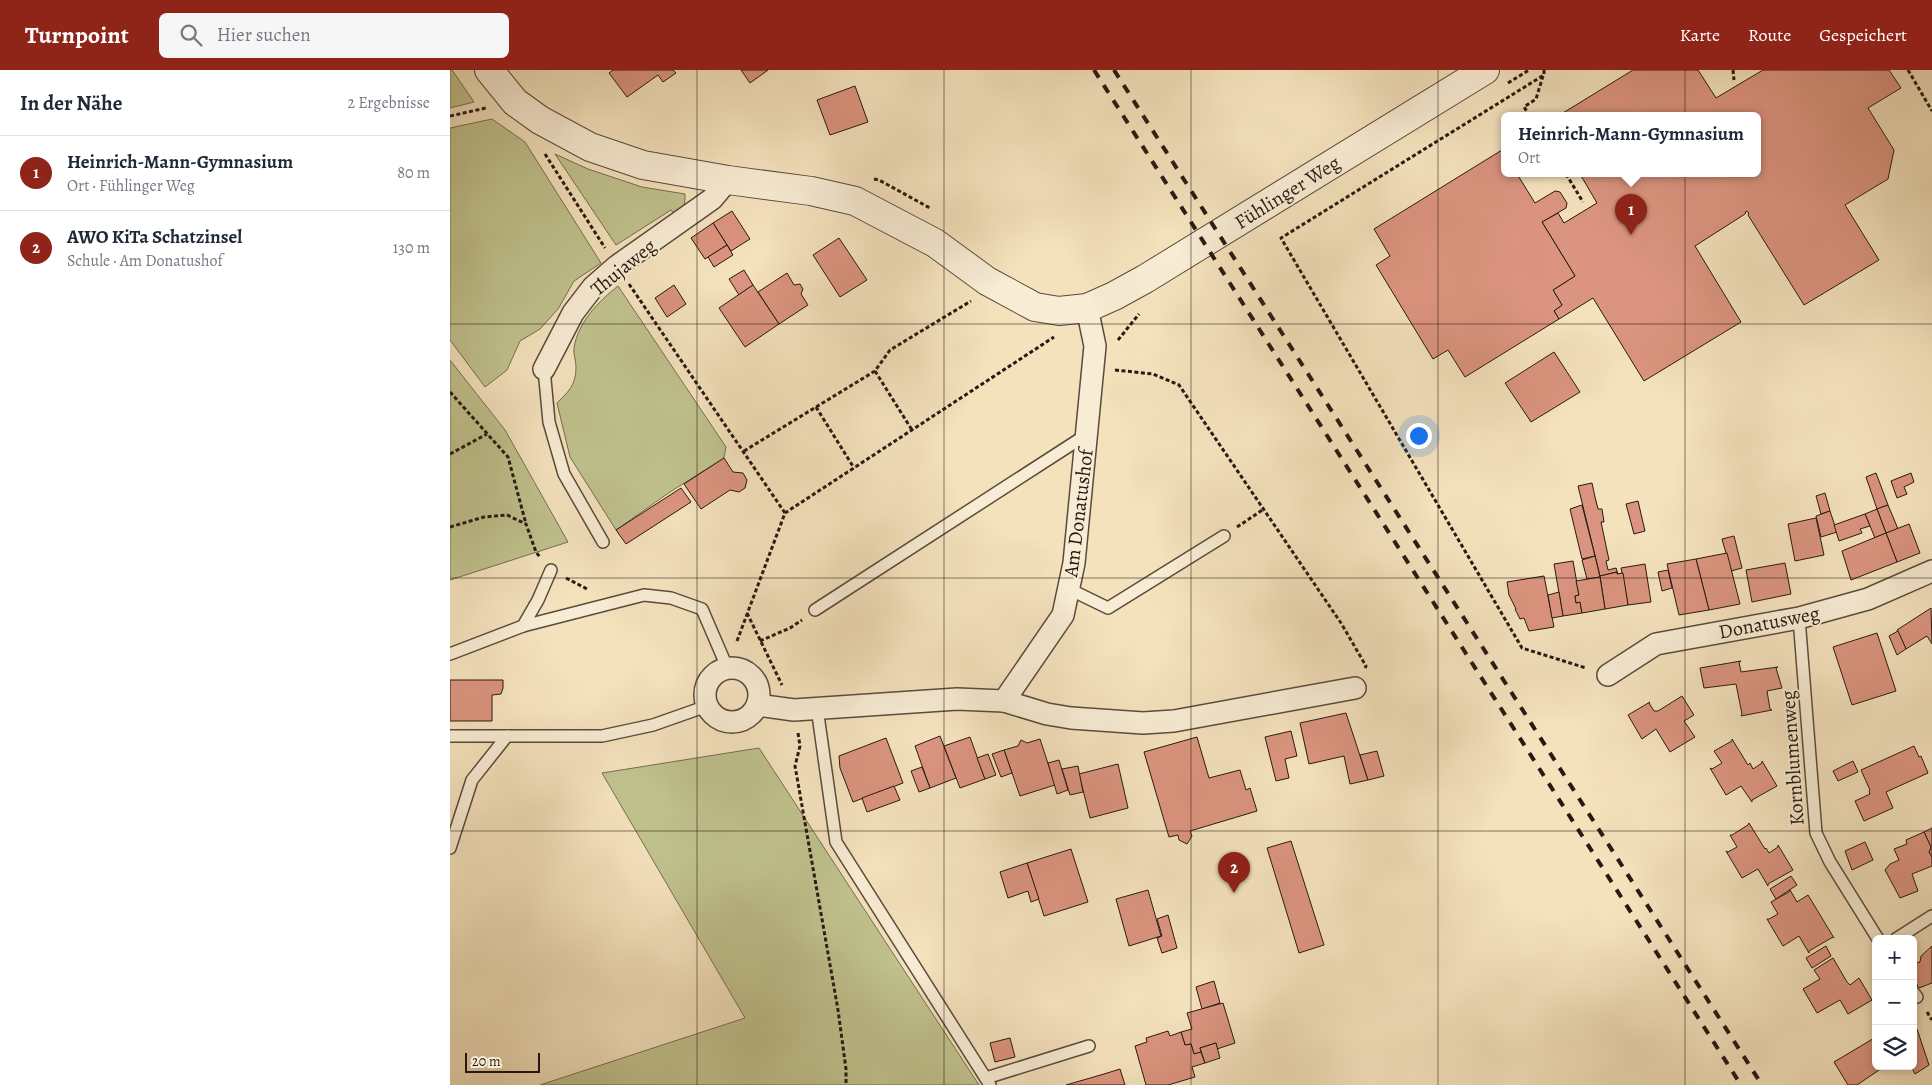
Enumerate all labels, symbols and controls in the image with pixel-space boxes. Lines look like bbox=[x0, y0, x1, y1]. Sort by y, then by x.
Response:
search box bbox=[159, 13, 509, 58]
text: Turnpoint bbox=[25, 19, 129, 51]
icon: search bbox=[177, 21, 205, 49]
text: Hier suchen bbox=[217, 22, 311, 48]
text: Karte bbox=[1680, 23, 1720, 47]
text: Route bbox=[1748, 23, 1791, 47]
text: Gespeichert bbox=[1819, 23, 1907, 47]
text: In der Nähe bbox=[20, 89, 122, 117]
text: 2 Ergebnisse bbox=[348, 92, 430, 114]
popup bbox=[1501, 112, 1761, 177]
text: Heinrich-Mann-Gymnasium bbox=[1518, 121, 1744, 147]
text: Ort bbox=[1518, 147, 1540, 169]
text: Heinrich-Mann-Gymnasium bbox=[67, 149, 293, 175]
street label: Fühlinger Weg bbox=[1229, 149, 1345, 236]
text: 1 bbox=[33, 162, 39, 184]
text: 80 m bbox=[397, 162, 430, 184]
text: Ort · Fühlinger Weg bbox=[67, 175, 195, 197]
pin: 1 bbox=[1615, 194, 1647, 235]
text: AWO KiTa Schatzinsel bbox=[67, 224, 242, 250]
street label: Thujaweg bbox=[585, 233, 662, 302]
text: 2 bbox=[32, 237, 40, 259]
text: 130 m bbox=[393, 237, 430, 259]
text: Schule · Am Donatushof bbox=[67, 250, 223, 272]
your location bbox=[1406, 423, 1432, 449]
street label: Am Donatushof bbox=[1057, 444, 1100, 580]
street label: Donatusweg bbox=[1716, 599, 1822, 646]
street label: Kornblumenweg bbox=[1774, 690, 1811, 826]
pin: 2 bbox=[1218, 852, 1250, 893]
map controls bbox=[1872, 935, 1917, 1070]
button: + bbox=[1872, 935, 1917, 980]
button: − bbox=[1872, 980, 1917, 1025]
button: layers bbox=[1872, 1025, 1917, 1070]
scale bar bbox=[465, 1050, 540, 1073]
text: 20 m bbox=[472, 1052, 501, 1071]

